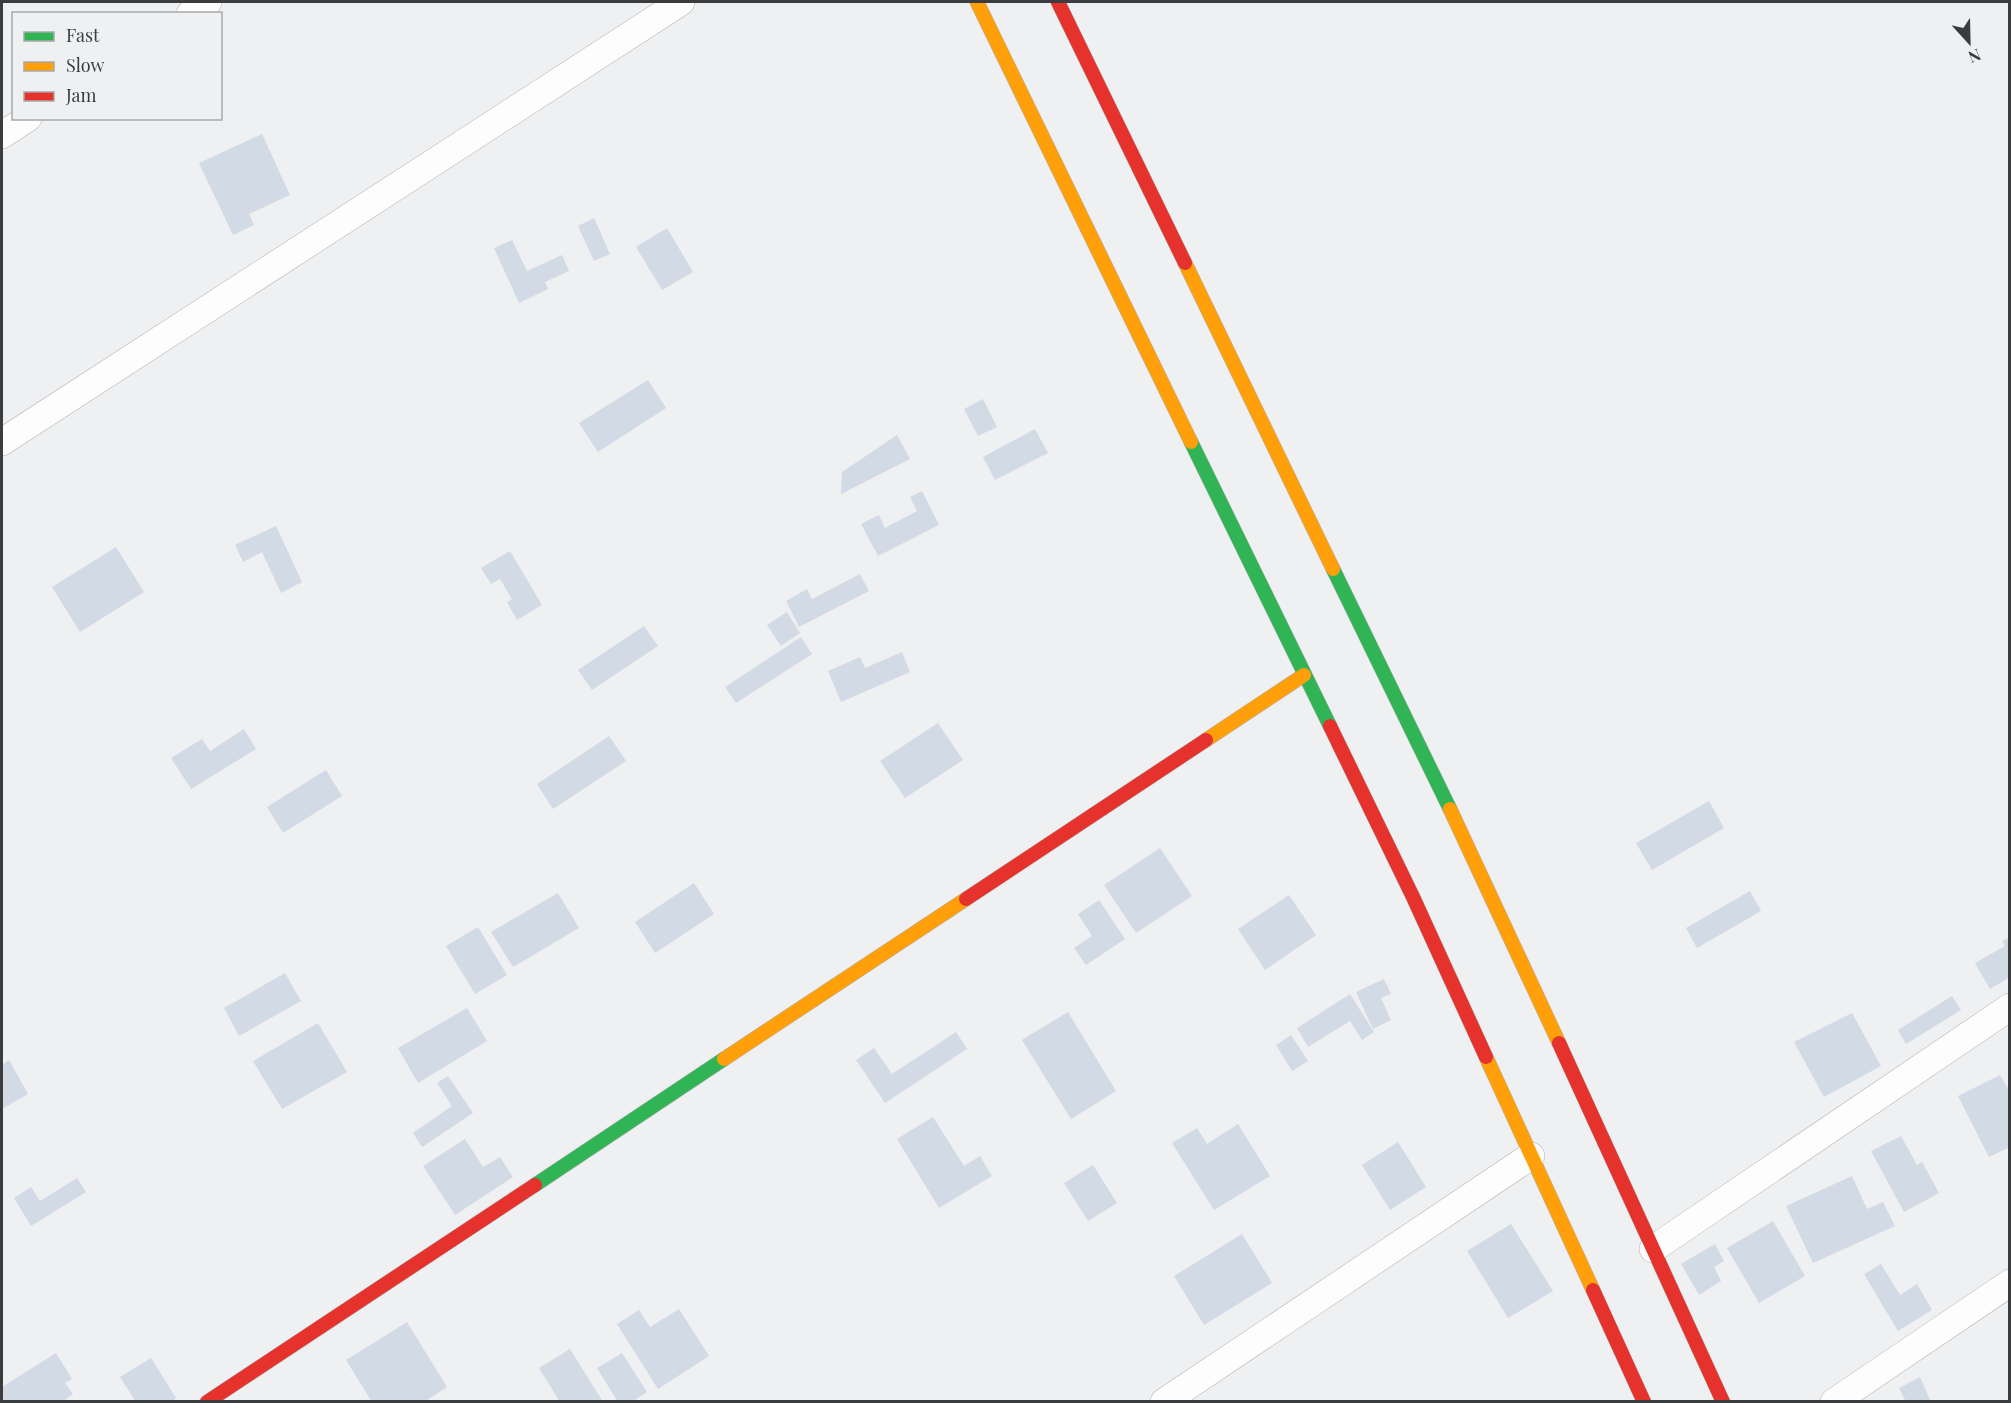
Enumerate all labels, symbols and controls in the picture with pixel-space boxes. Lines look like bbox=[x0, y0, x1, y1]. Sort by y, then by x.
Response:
legend bbox=[12, 12, 222, 120]
north arrow bbox=[1939, 12, 1999, 72]
text: Fast bbox=[66, 23, 100, 47]
text: N bbox=[1965, 44, 1984, 68]
text: Slow bbox=[66, 53, 104, 77]
text: Jam bbox=[65, 83, 96, 107]

